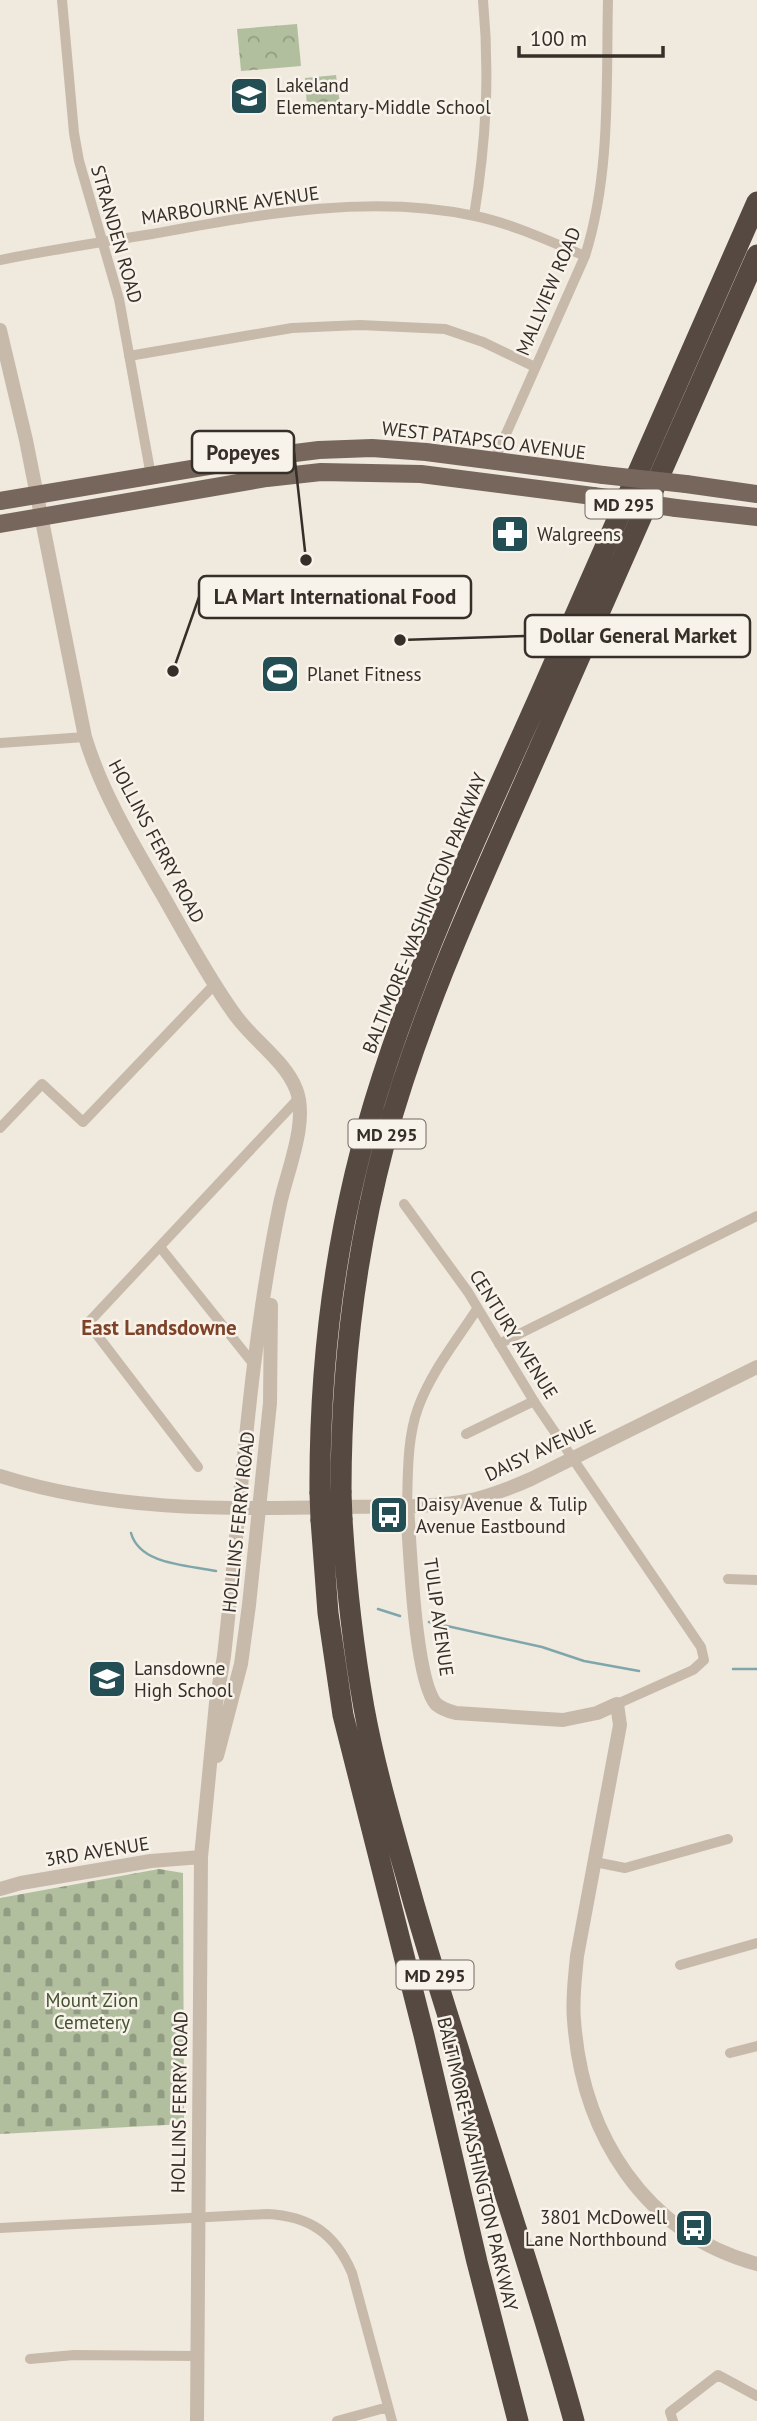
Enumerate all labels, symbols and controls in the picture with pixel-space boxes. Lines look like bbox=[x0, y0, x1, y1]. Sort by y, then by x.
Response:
scale bar bbox=[519, 14, 662, 58]
text: 100 m bbox=[530, 25, 587, 52]
place label: Lakeland Elementary-Middle School bbox=[276, 73, 491, 119]
school or university icon: Lakeland Elementary-Middle School bbox=[228, 75, 270, 117]
street label: STRANDEN ROAD bbox=[86, 162, 148, 306]
street label: MARBOURNE AVENUE bbox=[140, 181, 320, 229]
street label: MALLVIEW ROAD bbox=[510, 223, 586, 359]
street label: WEST PATAPSCO AVENUE bbox=[380, 416, 588, 464]
callout: Popeyes bbox=[192, 431, 294, 473]
text: Popeyes bbox=[206, 439, 280, 466]
road number: MD 295 bbox=[586, 490, 662, 518]
pharmacy icon: Walgreens bbox=[489, 513, 531, 555]
place label: Walgreens bbox=[537, 522, 621, 546]
callout: LA Mart International Food bbox=[199, 576, 471, 618]
text: LA Mart International Food bbox=[214, 583, 456, 610]
callout: Dollar General Market bbox=[525, 615, 750, 657]
text: Dollar General Market bbox=[539, 622, 737, 649]
sports icon: Planet Fitness bbox=[259, 653, 301, 695]
place label: Planet Fitness bbox=[307, 662, 422, 686]
street label: HOLLINS FERRY ROAD bbox=[104, 755, 210, 927]
street label: BALTIMORE-WASHINGTON PARKWAY bbox=[357, 769, 492, 1057]
road number: MD 295 bbox=[348, 1120, 426, 1148]
street label: CENTURY AVENUE bbox=[465, 1265, 563, 1403]
district label: East Landsdowne bbox=[81, 1314, 237, 1341]
street label: DAISY AVENUE bbox=[481, 1414, 599, 1486]
street label: HOLLINS FERRY ROAD bbox=[217, 1430, 259, 1614]
place label: Daisy Avenue & Tulip Avenue Eastbound bbox=[416, 1492, 588, 1538]
bus stop icon: Daisy Avenue & Tulip Avenue Eastbound bbox=[368, 1494, 410, 1536]
street label: TULIP AVENUE bbox=[419, 1556, 459, 1678]
place label: Lansdowne High School bbox=[134, 1656, 233, 1702]
school or university icon: Lansdowne High School bbox=[86, 1658, 128, 1700]
street label: 3RD AVENUE bbox=[43, 1831, 151, 1871]
road number: MD 295 bbox=[396, 1961, 474, 1990]
park label: Mount Zion Cemetery bbox=[46, 1988, 138, 2034]
street label: HOLLINS FERRY ROAD bbox=[165, 2011, 193, 2193]
street label: BALTIMORE-WASHINGTON PARKWAY bbox=[432, 2015, 524, 2314]
place label: 3801 McDowell Lane Northbound bbox=[525, 2205, 667, 2251]
bus stop icon: 3801 McDowell Lane Northbound bbox=[673, 2207, 715, 2249]

